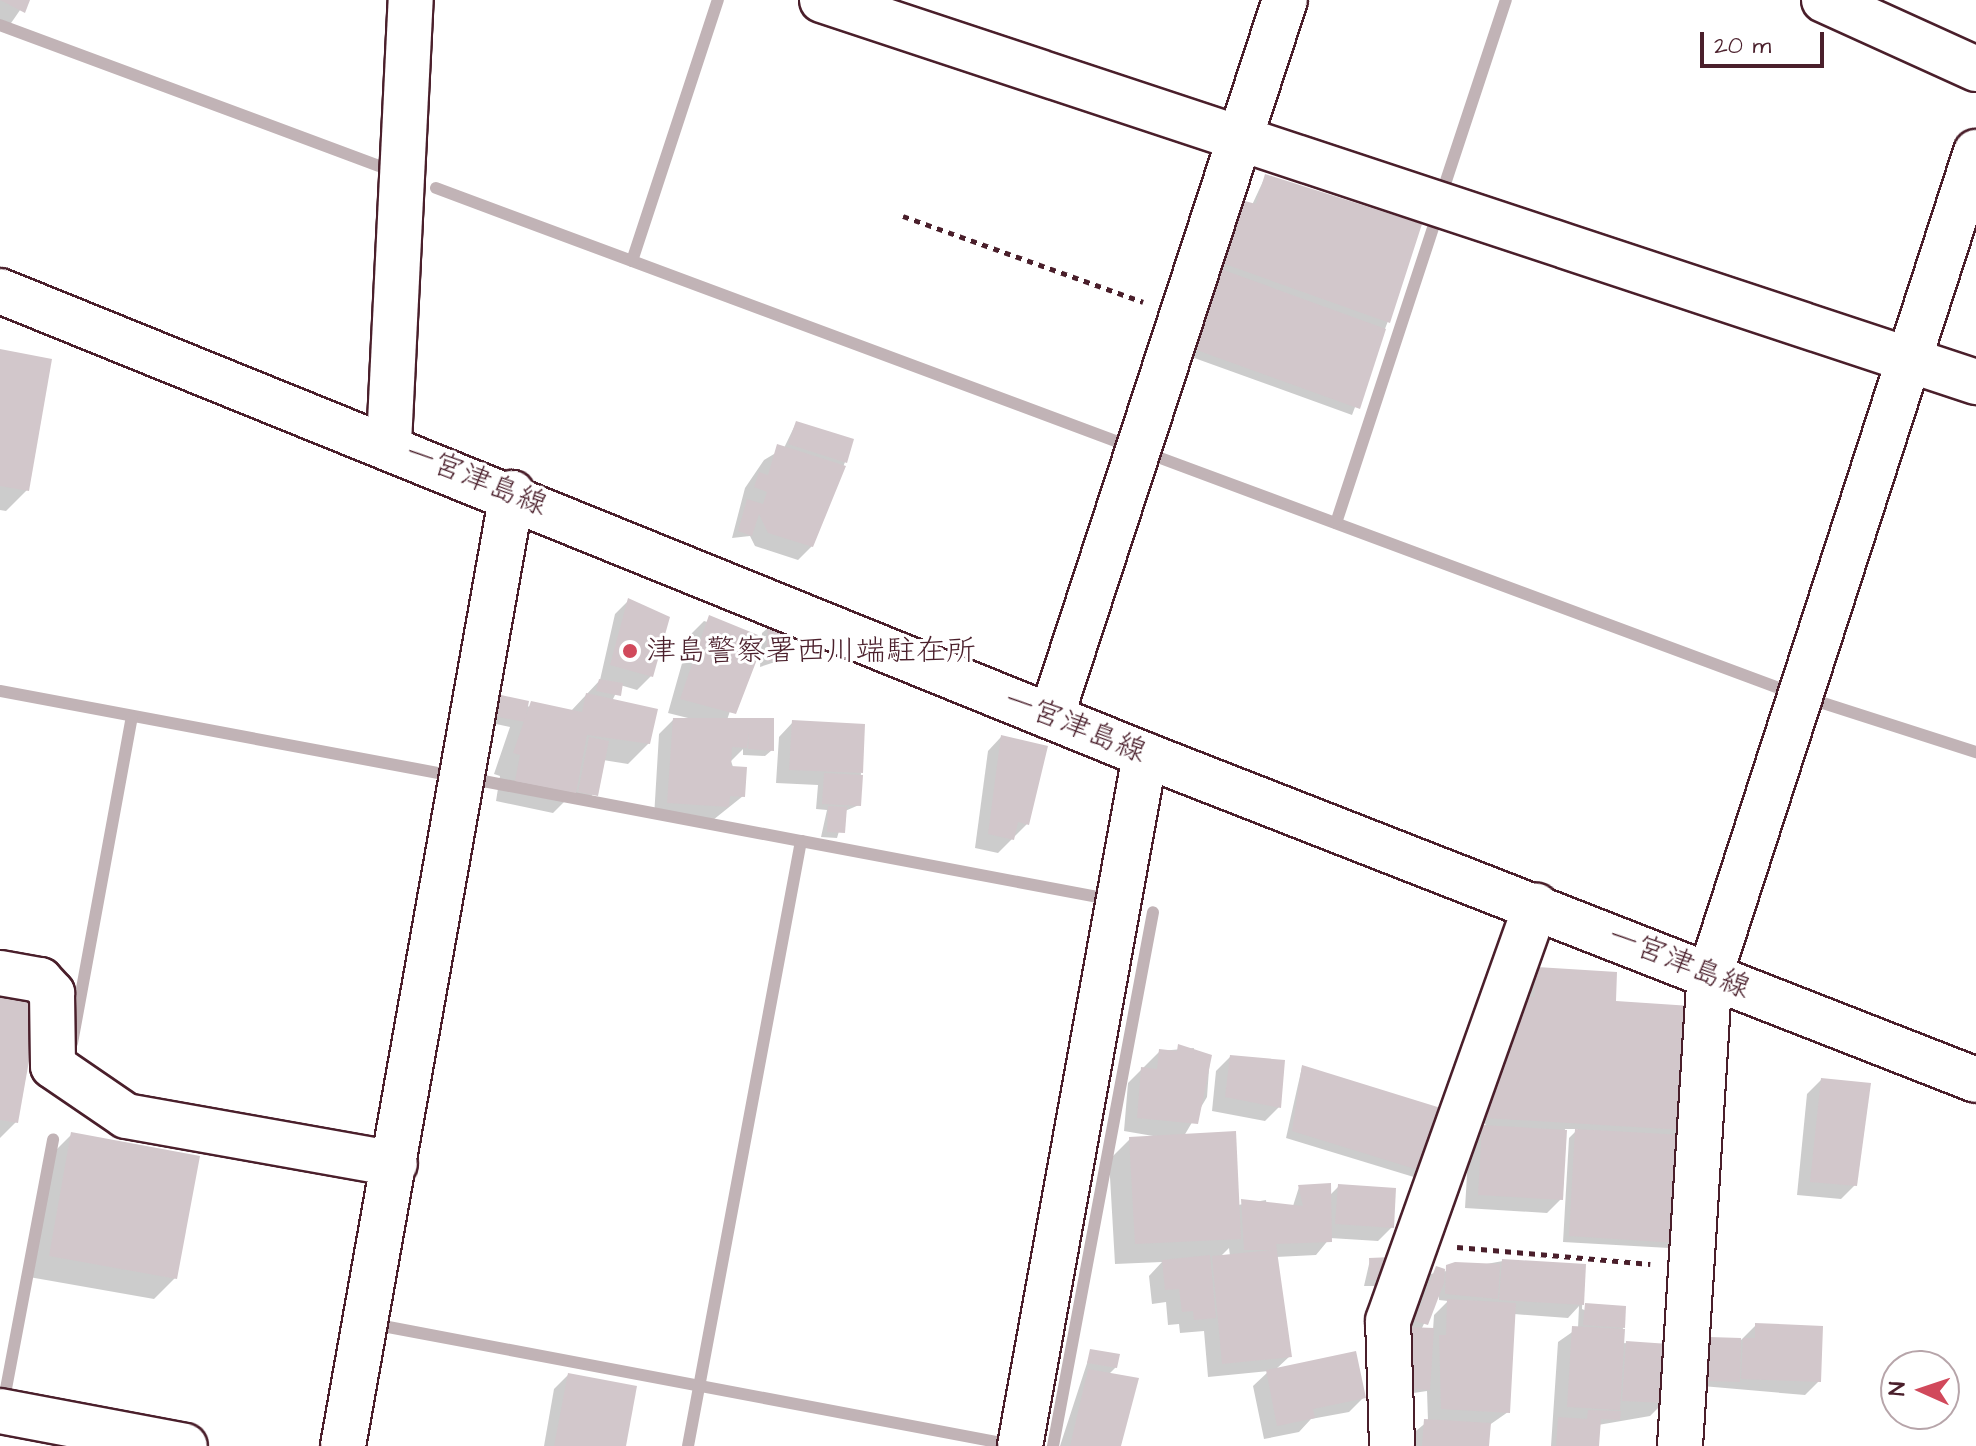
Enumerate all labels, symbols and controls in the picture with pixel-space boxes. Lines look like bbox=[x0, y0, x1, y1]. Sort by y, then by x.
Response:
scale bar bbox=[1704, 16, 1828, 66]
text: 20 m bbox=[1714, 29, 1771, 63]
street label: 一宮津島線 bbox=[400, 434, 552, 524]
place label: 津島警察署西川端駐在所 bbox=[646, 633, 976, 669]
marker: 津島警察署西川端駐在所 bbox=[621, 642, 639, 660]
street label: 一宮津島線 bbox=[999, 681, 1151, 771]
street label: 一宮津島線 bbox=[1603, 917, 1755, 1007]
north arrow bbox=[1880, 1350, 1960, 1430]
text: N bbox=[1882, 1381, 1913, 1397]

